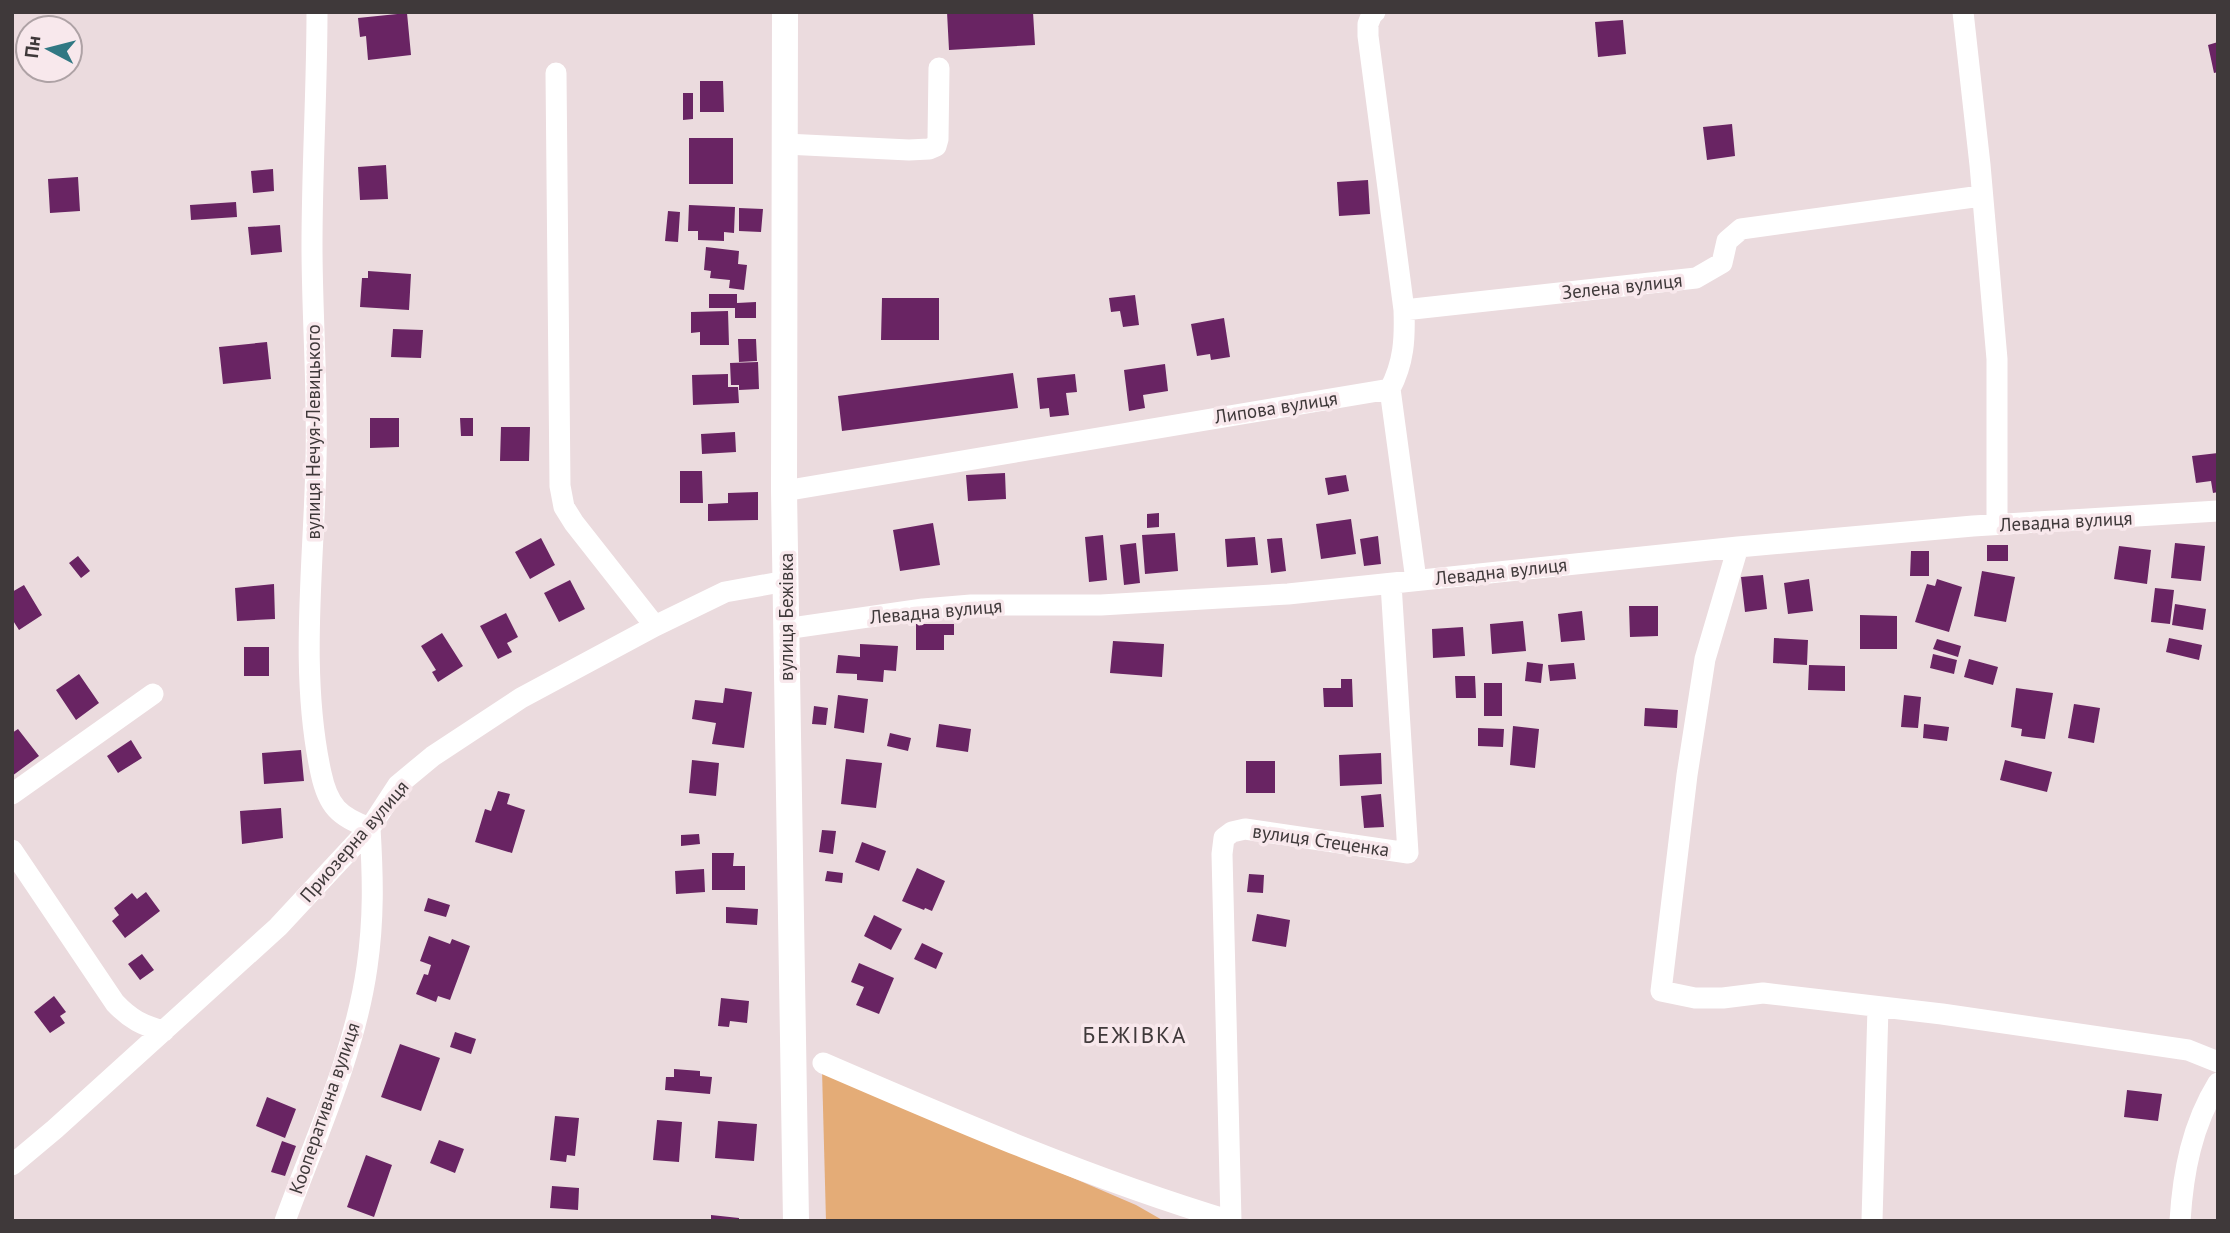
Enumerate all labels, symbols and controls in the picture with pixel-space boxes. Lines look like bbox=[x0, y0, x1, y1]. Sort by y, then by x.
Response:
north arrow bbox=[14, 14, 84, 84]
text: Пн bbox=[19, 34, 45, 59]
street label: Зелена вулиця bbox=[1561, 268, 1683, 304]
street label: вулиця Нечуя-Левицького bbox=[301, 324, 325, 540]
street label: Липова вулиця bbox=[1212, 385, 1339, 429]
street label: Левадна вулиця bbox=[1998, 506, 2133, 537]
street label: Левадна вулиця bbox=[1433, 552, 1568, 590]
street label: вулиця Бежівка bbox=[774, 553, 798, 681]
street label: Левадна вулиця bbox=[868, 593, 1003, 629]
street label: Приозерна вулиця bbox=[294, 775, 414, 907]
street label: вулиця Стеценка bbox=[1251, 819, 1391, 861]
street label: Кооперативна вулиця bbox=[283, 1019, 365, 1197]
district label: БЕЖІВКА bbox=[1082, 1020, 1188, 1049]

